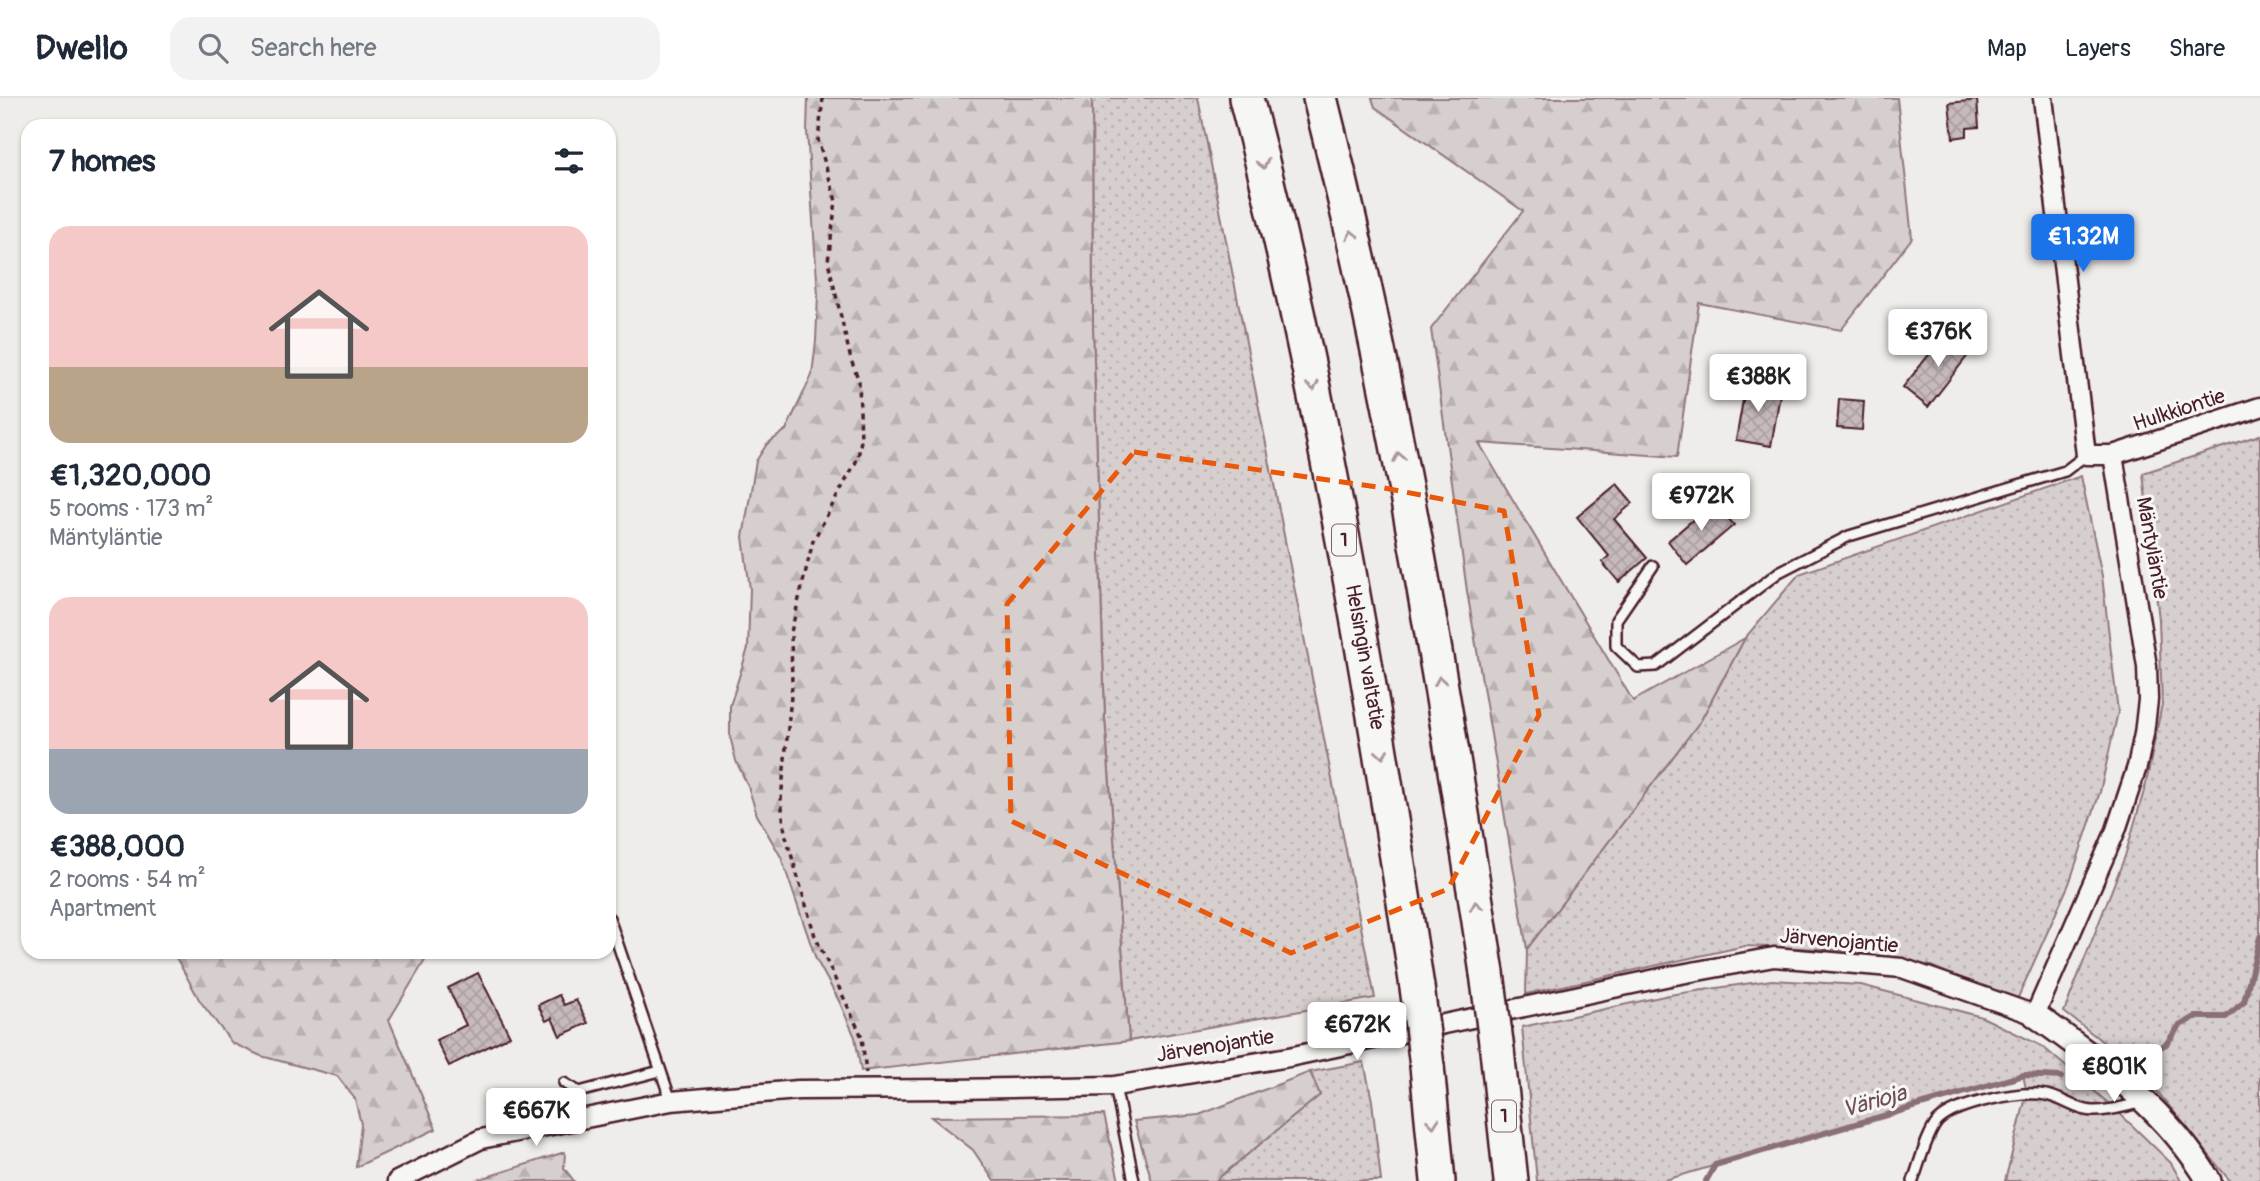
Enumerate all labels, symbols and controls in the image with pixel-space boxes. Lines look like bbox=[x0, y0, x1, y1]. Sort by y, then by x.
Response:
search box bbox=[170, 17, 660, 80]
text: Dwello bbox=[35, 28, 128, 69]
icon: search bbox=[194, 29, 232, 67]
text: Search here bbox=[250, 32, 377, 64]
text: Map bbox=[1987, 34, 2027, 63]
text: Layers bbox=[2065, 34, 2131, 63]
text: Share bbox=[2169, 34, 2225, 63]
icon: filters bbox=[550, 142, 588, 180]
text: 7 homes bbox=[49, 143, 156, 180]
one-way arrow bbox=[1255, 158, 1269, 170]
pin: €1.32M bbox=[2026, 214, 2140, 274]
text: €1.32M bbox=[2047, 222, 2119, 251]
one-way arrow bbox=[1346, 229, 1360, 241]
icon: home bbox=[256, 271, 382, 397]
pin: €376K bbox=[1889, 310, 1987, 369]
text: €376K bbox=[1904, 317, 1972, 346]
pin: €388K bbox=[1709, 354, 1807, 414]
text: €388K bbox=[1725, 362, 1791, 391]
one-way arrow bbox=[1305, 380, 1320, 392]
street label: Hulkkiontie bbox=[2129, 382, 2229, 438]
one-way arrow bbox=[1392, 451, 1407, 463]
text: €1,320,000 bbox=[49, 457, 211, 494]
pin: €972K bbox=[1652, 474, 1750, 533]
text: €972K bbox=[1668, 481, 1734, 510]
text: 5 rooms · 173 m² bbox=[49, 494, 213, 523]
street label: Mäntyläntie bbox=[2130, 495, 2174, 602]
text: Mäntyläntie bbox=[49, 523, 162, 552]
road number: 1 bbox=[1332, 524, 1356, 556]
street label: Helsingin valtatie bbox=[1339, 582, 1391, 733]
icon: home bbox=[256, 642, 382, 768]
one-way arrow bbox=[1433, 675, 1448, 687]
one-way arrow bbox=[1374, 748, 1389, 760]
text: €388,000 bbox=[49, 828, 185, 865]
text: 2 rooms · 54 m² bbox=[49, 865, 206, 894]
text: Apartment bbox=[49, 894, 156, 923]
one-way arrow bbox=[1469, 900, 1484, 912]
street label: Järvenojantie bbox=[1779, 922, 1900, 960]
pin: €672K bbox=[1308, 1002, 1406, 1062]
text: €672K bbox=[1323, 1010, 1391, 1039]
street label: Järvenojantie bbox=[1154, 1023, 1276, 1069]
pin: €801K bbox=[2065, 1044, 2163, 1104]
text: €801K bbox=[2081, 1052, 2147, 1081]
water label: Värioja bbox=[1839, 1078, 1911, 1124]
pin: €667K bbox=[487, 1088, 585, 1148]
text: €667K bbox=[502, 1096, 570, 1125]
road number: 1 bbox=[1492, 1100, 1516, 1132]
one-way arrow bbox=[1425, 1118, 1440, 1129]

